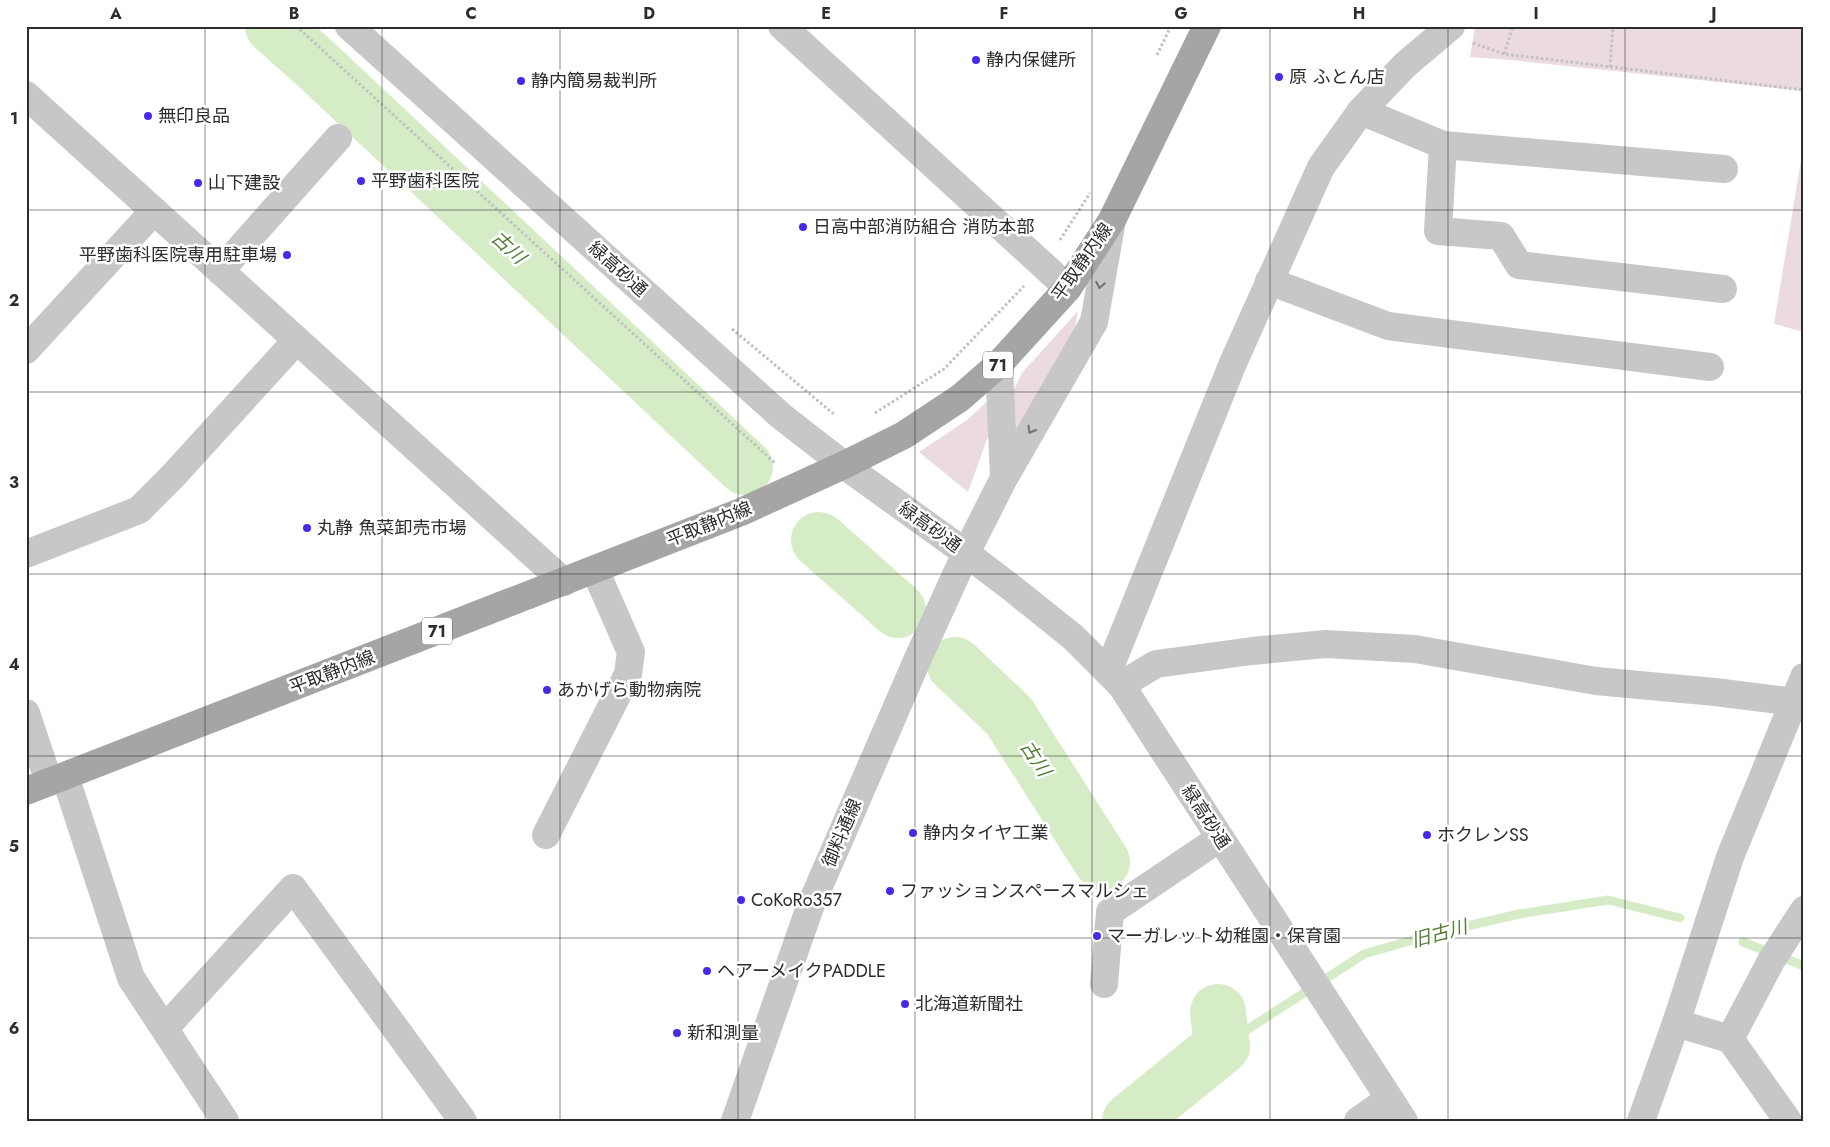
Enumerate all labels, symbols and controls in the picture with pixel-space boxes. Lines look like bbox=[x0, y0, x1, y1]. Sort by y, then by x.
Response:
text: A bbox=[109, 2, 122, 25]
text: B bbox=[289, 2, 299, 25]
text: C bbox=[465, 2, 477, 25]
text: D bbox=[643, 2, 655, 25]
text: E bbox=[821, 2, 831, 25]
text: F bbox=[1000, 2, 1008, 25]
text: G bbox=[1174, 2, 1188, 25]
text: H bbox=[1353, 2, 1365, 25]
text: I bbox=[1533, 2, 1539, 25]
text: J bbox=[1708, 2, 1717, 25]
place label: 静内保健所 bbox=[986, 47, 1076, 73]
marker: 静内保健所 bbox=[970, 54, 982, 66]
place label: 原 ふとん店 bbox=[1289, 64, 1384, 90]
place label: 静内簡易裁判所 bbox=[531, 68, 657, 94]
marker: 原 ふとん店 bbox=[1273, 71, 1285, 83]
marker: 静内簡易裁判所 bbox=[515, 75, 527, 87]
place label: 無印良品 bbox=[158, 103, 230, 129]
text: 1 bbox=[10, 107, 18, 130]
marker: 無印良品 bbox=[142, 110, 154, 122]
place label: 平野歯科医院 bbox=[371, 168, 479, 194]
place label: 山下建設 bbox=[208, 170, 280, 196]
marker: 平野歯科医院 bbox=[355, 175, 367, 187]
marker: 山下建設 bbox=[192, 177, 204, 189]
place label: 日高中部消防組合 消防本部 bbox=[813, 214, 1034, 240]
street label: 平取静内線 bbox=[1046, 218, 1118, 306]
marker: 日高中部消防組合 消防本部 bbox=[797, 221, 809, 233]
water label: 古川 bbox=[486, 225, 533, 272]
street label: 緑高砂通 bbox=[583, 235, 653, 303]
place label: 平野歯科医院専用駐車場 bbox=[79, 242, 277, 268]
marker: 平野歯科医院専用駐車場 bbox=[281, 249, 293, 261]
one-way arrow bbox=[1096, 281, 1106, 290]
text: 2 bbox=[9, 289, 19, 312]
road number: 71 bbox=[983, 352, 1013, 378]
one-way arrow bbox=[1027, 425, 1037, 434]
text: 3 bbox=[9, 471, 19, 494]
street label: 平取静内線 bbox=[662, 495, 756, 553]
street label: 緑高砂通 bbox=[893, 495, 967, 559]
place label: 丸静 魚菜卸売市場 bbox=[317, 515, 466, 541]
marker: 丸静 魚菜卸売市場 bbox=[301, 522, 313, 534]
road number: 71 bbox=[422, 618, 452, 644]
street label: 平取静内線 bbox=[285, 644, 379, 700]
text: 4 bbox=[8, 653, 20, 676]
place label: あかげら動物病院 bbox=[557, 677, 701, 703]
marker: あかげら動物病院 bbox=[541, 684, 553, 696]
water label: 古川 bbox=[1014, 735, 1058, 783]
street label: 緑高砂通 bbox=[1175, 780, 1237, 854]
street label: 御料通線 bbox=[816, 795, 868, 871]
place label: 静内タイヤ工業 bbox=[923, 820, 1048, 846]
place label: ホクレンSS bbox=[1437, 822, 1529, 848]
marker: 静内タイヤ工業 bbox=[907, 827, 919, 839]
marker: ホクレンSS bbox=[1421, 829, 1433, 841]
text: 5 bbox=[9, 835, 19, 858]
place label: ファッションスペースマルシェ bbox=[900, 878, 1149, 904]
marker: ファッションスペースマルシェ bbox=[884, 885, 896, 897]
place label: CoKoRo357 bbox=[751, 887, 843, 913]
marker: CoKoRo357 bbox=[735, 894, 747, 906]
water label: 旧古川 bbox=[1408, 913, 1472, 954]
place label: マーガレット幼稚園・保育園 bbox=[1107, 923, 1341, 949]
marker: マーガレット幼稚園・保育園 bbox=[1091, 930, 1103, 942]
place label: ヘアーメイクPADDLE bbox=[717, 958, 886, 984]
marker: ヘアーメイクPADDLE bbox=[701, 965, 713, 977]
place label: 北海道新聞社 bbox=[915, 991, 1023, 1017]
marker: 北海道新聞社 bbox=[899, 998, 911, 1010]
text: 6 bbox=[9, 1017, 19, 1040]
place label: 新和測量 bbox=[687, 1020, 759, 1046]
marker: 新和測量 bbox=[671, 1027, 683, 1039]

